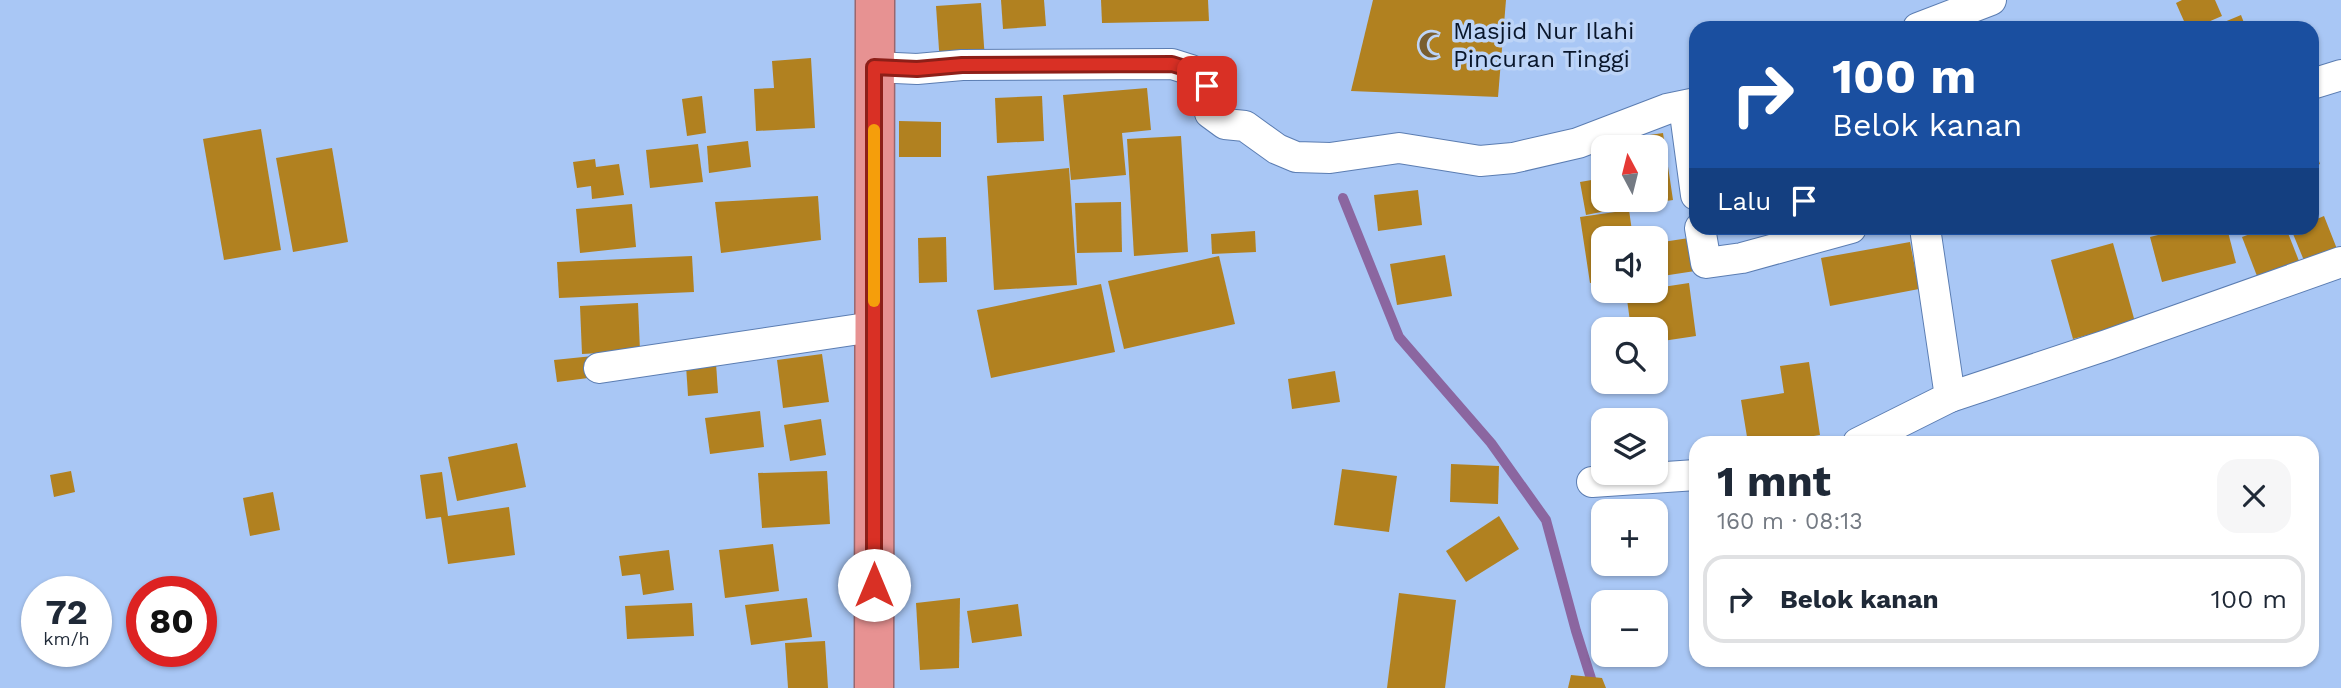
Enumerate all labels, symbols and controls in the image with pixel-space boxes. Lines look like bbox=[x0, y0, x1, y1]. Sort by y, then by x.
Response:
place label: Masjid Nur Ilahi Pincuran Tinggi bbox=[1453, 17, 1634, 73]
mosque icon: Masjid Nur Ilahi Pincuran Tinggi bbox=[1417, 30, 1447, 60]
text: 100 m bbox=[1832, 47, 1976, 105]
icon: right bbox=[1717, 49, 1808, 140]
pin bbox=[1177, 56, 1237, 116]
icon: arrive bbox=[1188, 67, 1226, 105]
text: Belok kanan bbox=[1832, 106, 2022, 144]
north arrow bbox=[1591, 135, 1668, 212]
map controls bbox=[1591, 135, 1668, 667]
icon: arrive bbox=[1785, 182, 1823, 220]
text: Lalu bbox=[1717, 186, 1771, 216]
button: sound bbox=[1591, 226, 1668, 303]
button: search bbox=[1591, 317, 1668, 394]
button: layers bbox=[1591, 408, 1668, 485]
text: 1 mnt bbox=[1717, 457, 1831, 506]
button: close bbox=[2217, 459, 2291, 533]
button: + bbox=[1591, 499, 1668, 576]
text: 160 m · 08:13 bbox=[1717, 508, 1863, 535]
position arrow bbox=[837, 548, 911, 622]
speed limit sign: 80 bbox=[126, 576, 217, 667]
icon: right bbox=[1721, 580, 1759, 618]
text: Belok kanan bbox=[1780, 584, 1939, 614]
text: 100 m bbox=[2211, 584, 2287, 614]
button: − bbox=[1591, 590, 1668, 667]
text: 72 bbox=[45, 591, 88, 633]
text: km/h bbox=[43, 628, 90, 649]

